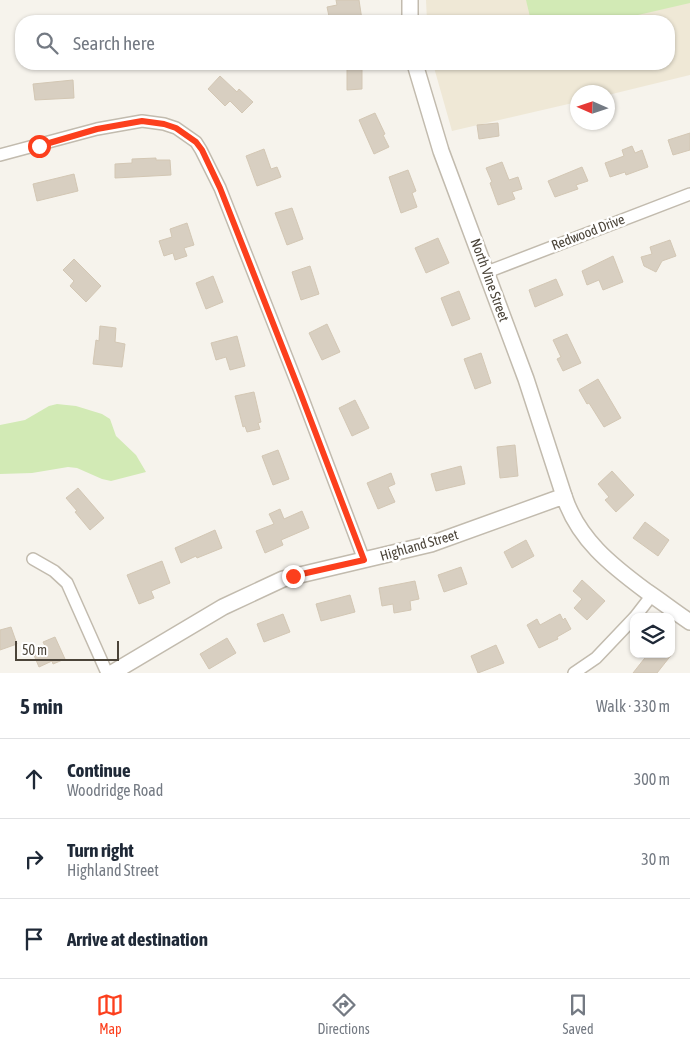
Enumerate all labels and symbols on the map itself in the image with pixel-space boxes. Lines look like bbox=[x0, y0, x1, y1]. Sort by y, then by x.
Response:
north arrow bbox=[570, 85, 615, 130]
route start bbox=[28, 135, 51, 158]
street label: Redwood Drive bbox=[549, 211, 627, 253]
street label: North Vine Street bbox=[468, 236, 512, 324]
street label: Highland Street bbox=[378, 526, 460, 564]
route end bbox=[282, 565, 305, 588]
scale bar bbox=[15, 638, 119, 661]

